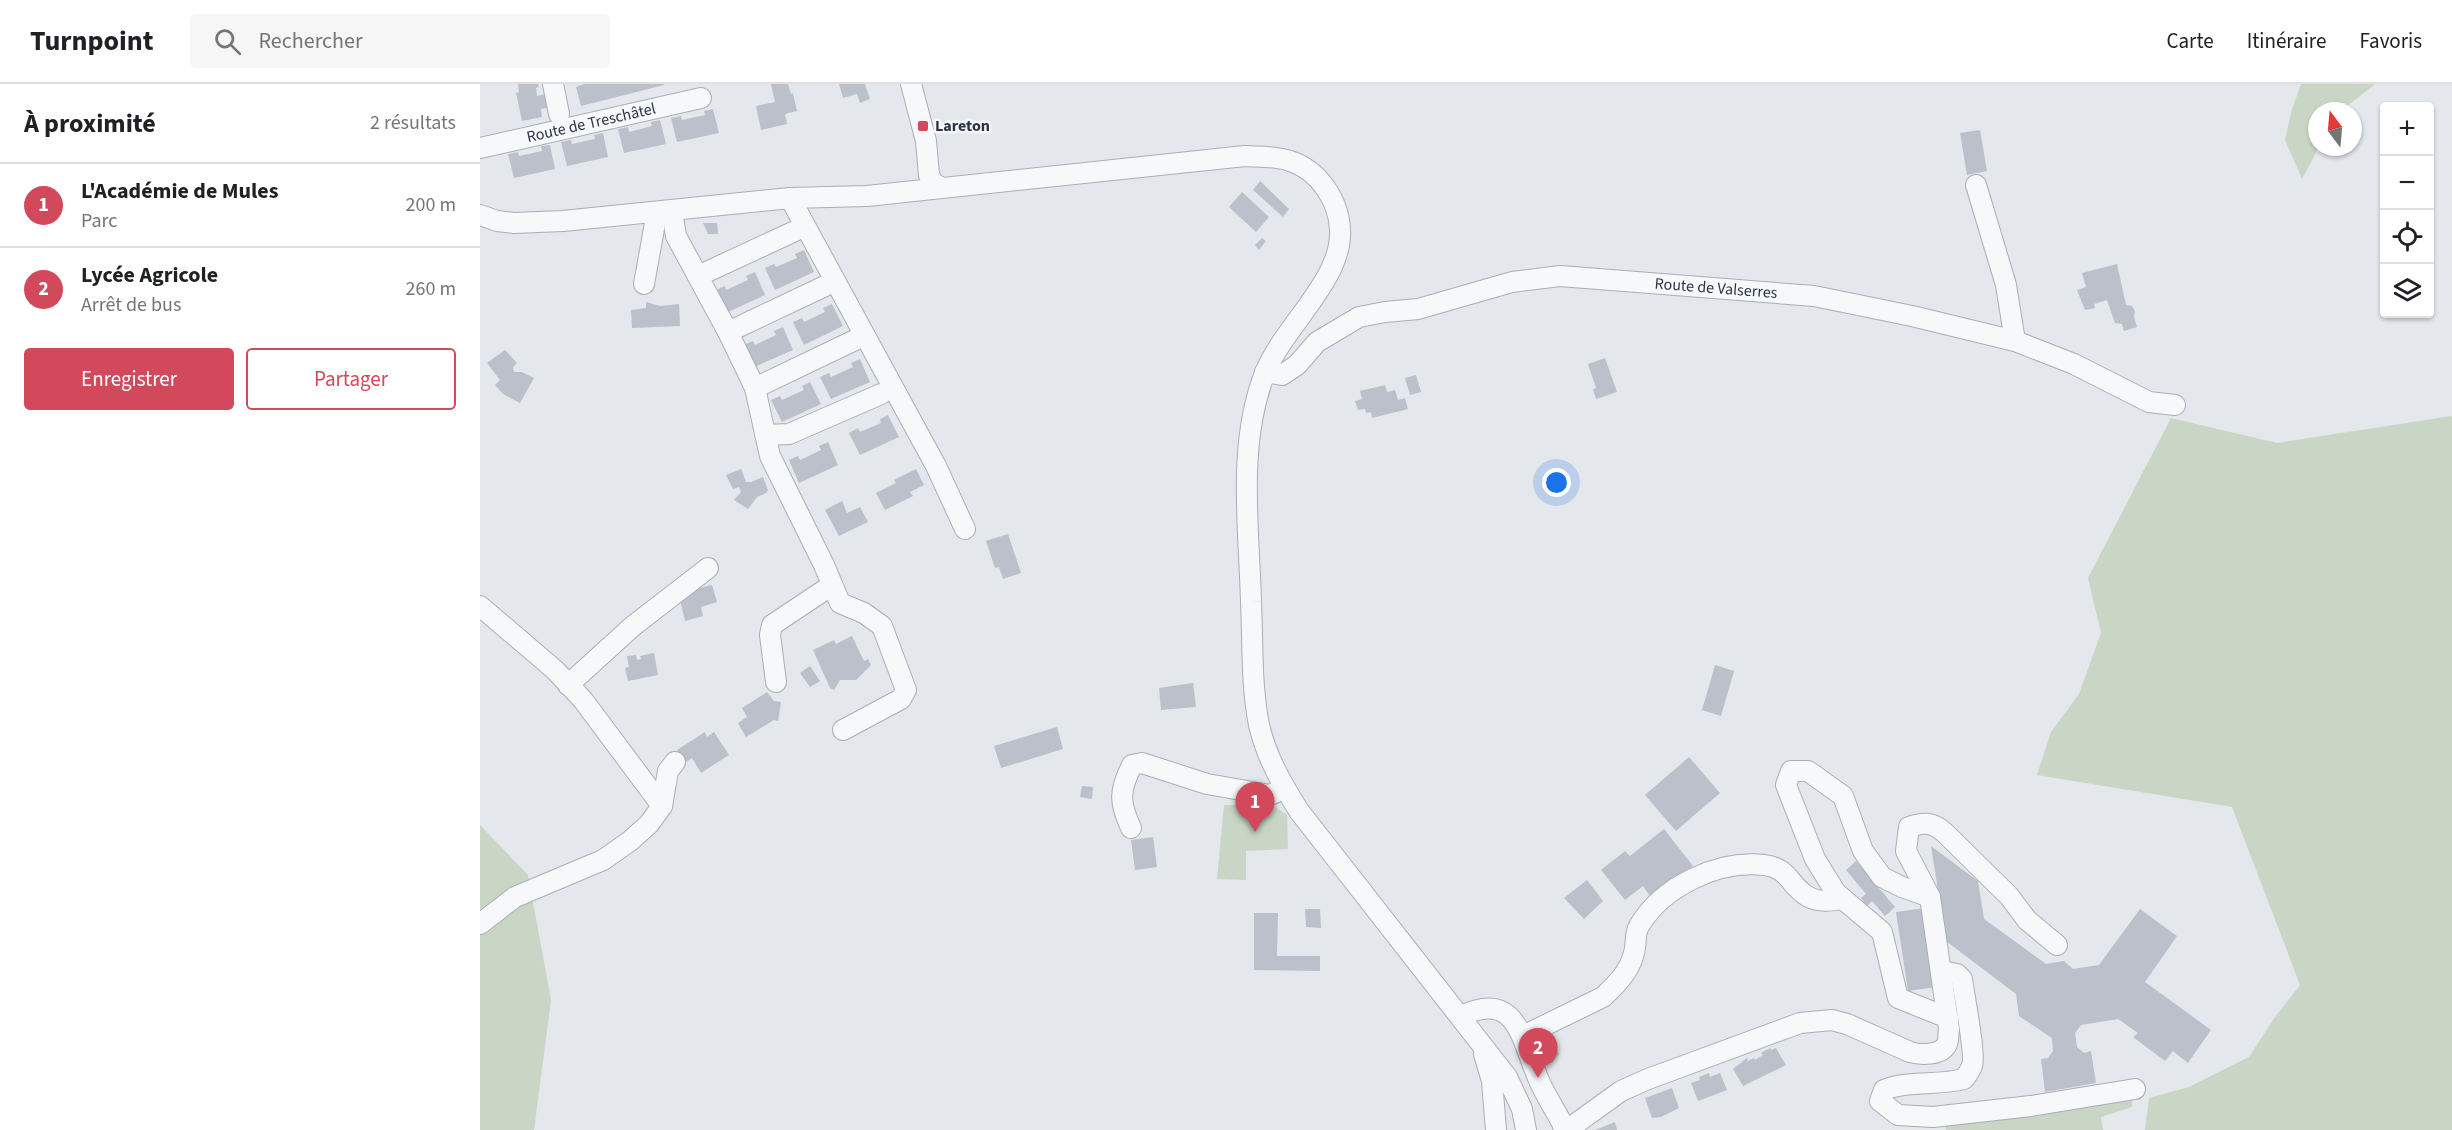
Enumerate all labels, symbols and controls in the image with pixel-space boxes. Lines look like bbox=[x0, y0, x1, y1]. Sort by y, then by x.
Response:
search box bbox=[190, 14, 610, 68]
text: Turnpoint bbox=[30, 21, 154, 61]
icon: search bbox=[211, 25, 244, 58]
text: Rechercher bbox=[259, 25, 363, 57]
text: Carte bbox=[2167, 26, 2214, 56]
text: Itinéraire bbox=[2247, 26, 2326, 56]
text: Favoris bbox=[2359, 26, 2422, 56]
street label: Route de Treschâtel bbox=[525, 98, 658, 148]
north arrow bbox=[2308, 102, 2362, 156]
map controls bbox=[2380, 102, 2434, 318]
button: + bbox=[2380, 102, 2434, 156]
text: À proximité bbox=[24, 105, 156, 142]
text: 2 résultats bbox=[370, 109, 456, 137]
place label: Lareton bbox=[935, 115, 990, 137]
marker: Lareton bbox=[916, 119, 930, 133]
button: − bbox=[2380, 156, 2434, 210]
text: L'Académie de Mules bbox=[81, 175, 278, 207]
text: 1 bbox=[38, 191, 49, 219]
text: 200 m bbox=[406, 191, 456, 219]
text: Parc bbox=[81, 207, 117, 235]
button: locate bbox=[2380, 210, 2434, 264]
text: Lycée Agricole bbox=[81, 259, 218, 291]
button: layers bbox=[2380, 264, 2434, 318]
street label: Route de Valserres bbox=[1654, 272, 1779, 304]
text: 2 bbox=[38, 275, 49, 303]
text: 260 m bbox=[406, 275, 456, 303]
text: Arrêt de bus bbox=[81, 291, 181, 319]
button: Enregistrer bbox=[24, 348, 234, 410]
button: Partager bbox=[246, 348, 456, 410]
your location bbox=[1542, 468, 1571, 497]
pin: 1 bbox=[1236, 782, 1274, 832]
pin: 2 bbox=[1518, 1028, 1558, 1078]

